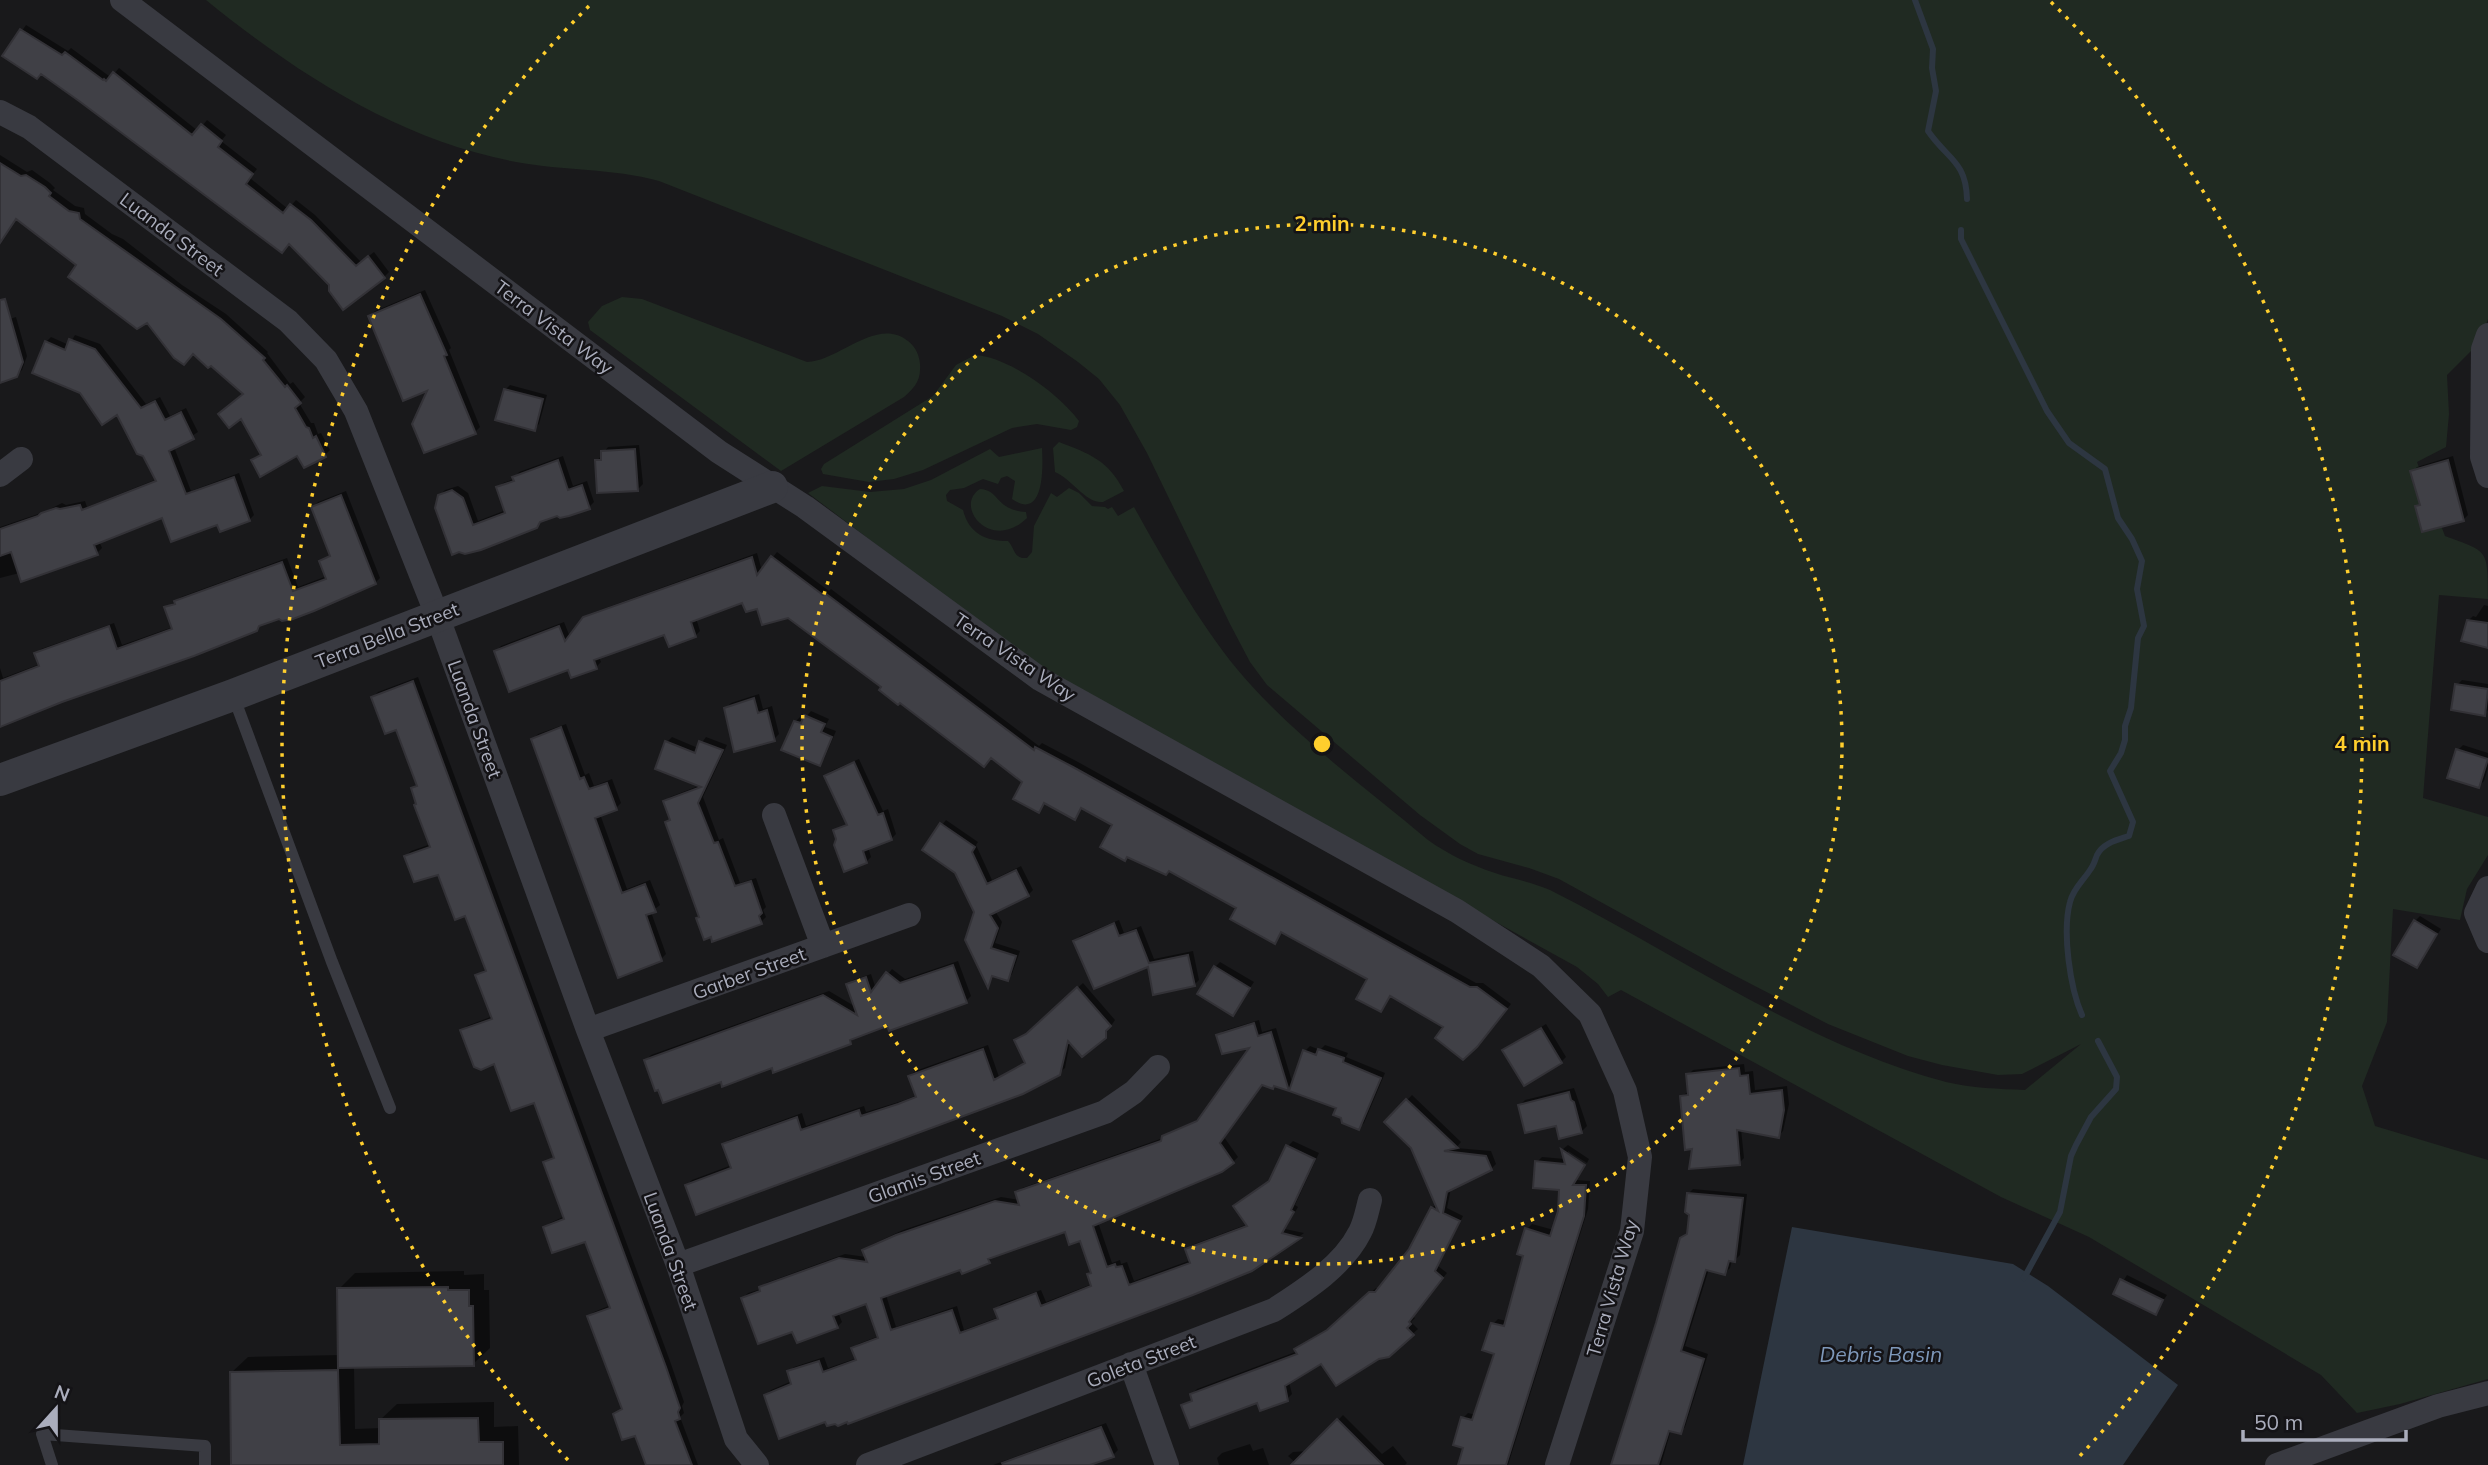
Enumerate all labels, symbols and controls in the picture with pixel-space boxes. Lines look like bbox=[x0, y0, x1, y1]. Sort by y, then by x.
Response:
street label: Luanda Street bbox=[115, 187, 229, 281]
text: 2 min bbox=[1294, 210, 1350, 236]
street label: Terra Vista Way bbox=[490, 275, 618, 379]
street label: Terra Bella Street bbox=[312, 597, 462, 673]
street label: Terra Vista Way bbox=[949, 607, 1081, 707]
street label: Luanda Street bbox=[443, 657, 508, 782]
text: 4 min bbox=[2334, 730, 2390, 756]
centre of rings bbox=[1310, 732, 1334, 756]
street label: Garber Street bbox=[689, 941, 809, 1005]
street label: Glamis Street bbox=[864, 1145, 984, 1208]
street label: Luanda Street bbox=[639, 1189, 704, 1314]
street label: Terra Vista Way bbox=[1581, 1216, 1643, 1360]
street label: Goleta Street bbox=[1083, 1329, 1199, 1393]
water label: Debris Basin bbox=[1820, 1341, 1942, 1367]
north arrow bbox=[21, 1374, 91, 1444]
text: N bbox=[51, 1379, 73, 1407]
scale bar bbox=[2243, 1398, 2406, 1442]
text: 50 m bbox=[2254, 1409, 2303, 1435]

